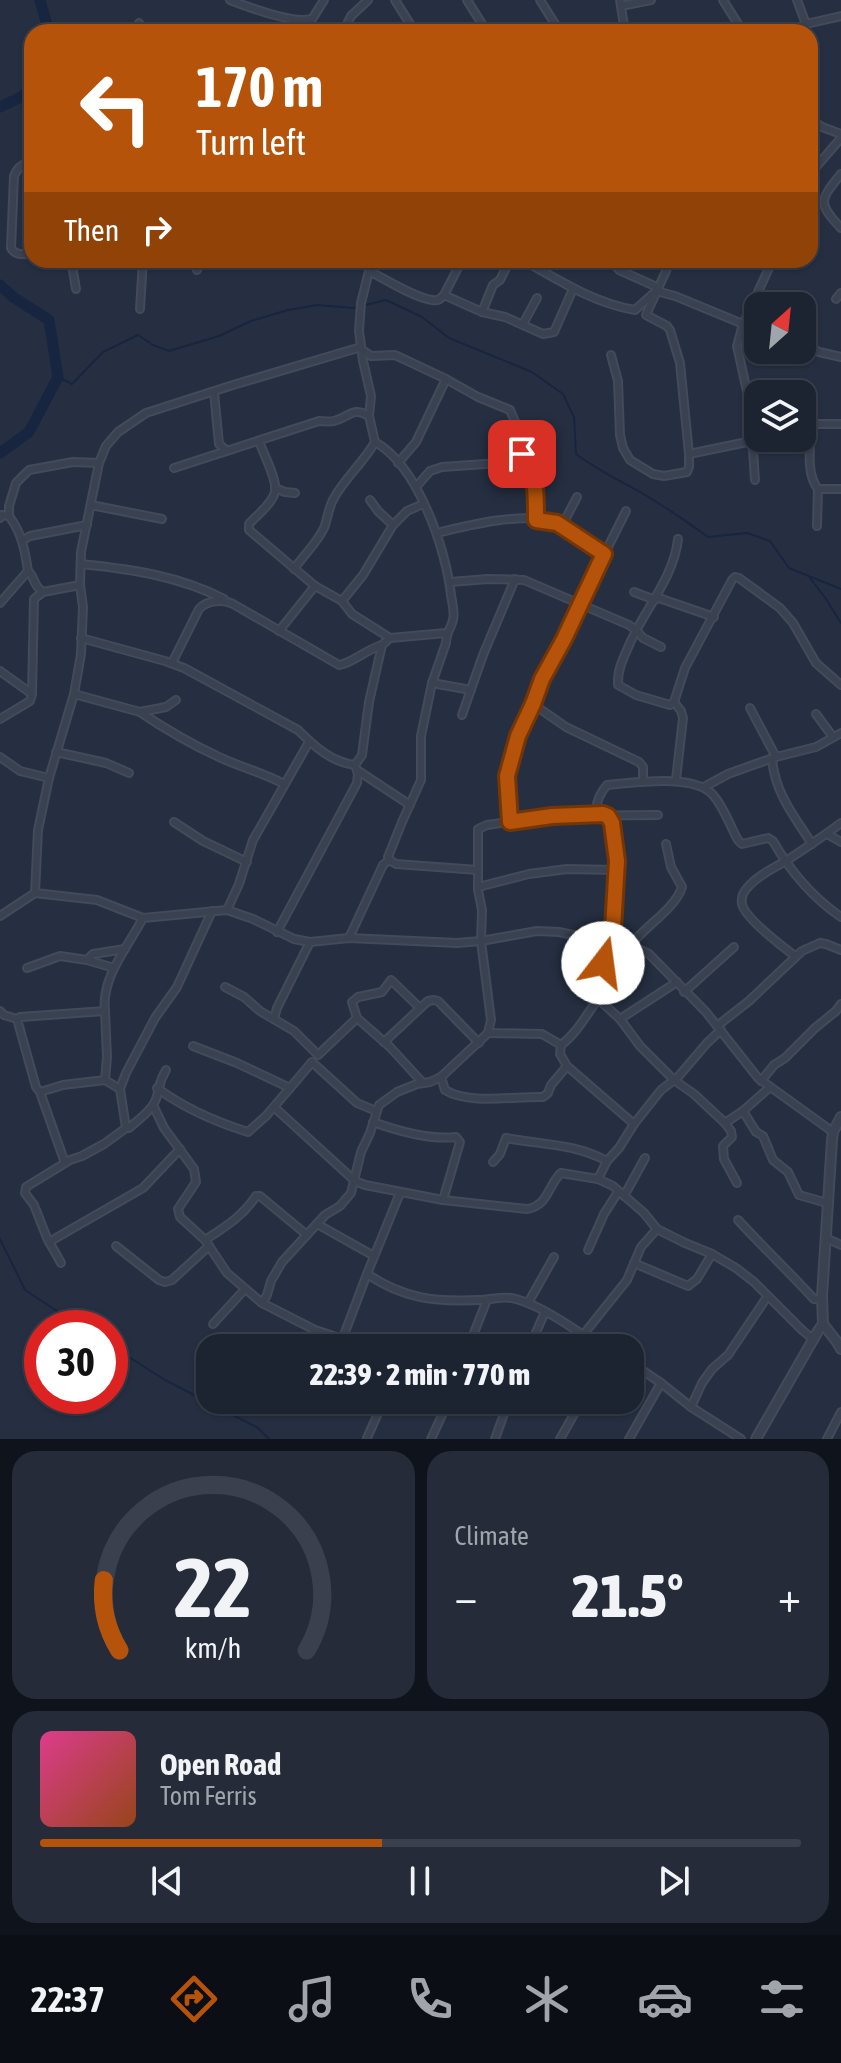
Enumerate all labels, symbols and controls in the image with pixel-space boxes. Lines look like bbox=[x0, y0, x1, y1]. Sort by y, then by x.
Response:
text: 170 m bbox=[196, 55, 323, 119]
icon: left bbox=[64, 56, 168, 160]
text: Turn left bbox=[196, 121, 306, 163]
icon: right bbox=[135, 208, 179, 252]
text: Then bbox=[64, 213, 119, 247]
north arrow bbox=[744, 292, 816, 364]
map controls bbox=[744, 292, 816, 452]
button: layers bbox=[744, 380, 816, 452]
pin bbox=[488, 420, 556, 488]
icon: arrive bbox=[500, 432, 544, 476]
position arrow bbox=[561, 921, 645, 1005]
speed limit sign: 30 bbox=[24, 1310, 128, 1414]
text: 22:39 · 2 min · 770 m bbox=[310, 1357, 530, 1391]
text: Climate bbox=[455, 1521, 529, 1551]
text: 22 bbox=[174, 1539, 252, 1635]
text: 21.5° bbox=[572, 1561, 684, 1630]
text: − bbox=[455, 1571, 477, 1621]
text: + bbox=[778, 1571, 801, 1621]
text: km/h bbox=[185, 1631, 242, 1664]
text: Open Road bbox=[160, 1747, 281, 1781]
text: Tom Ferris bbox=[160, 1781, 257, 1811]
icon: previous bbox=[145, 1859, 189, 1903]
icon: pause bbox=[398, 1859, 442, 1903]
icon: next bbox=[652, 1859, 696, 1903]
icon: directions bbox=[166, 1971, 222, 2027]
icon: music bbox=[284, 1971, 340, 2027]
icon: phone bbox=[402, 1971, 458, 2027]
icon: climate bbox=[519, 1971, 575, 2027]
icon: car bbox=[637, 1971, 693, 2027]
icon: filters bbox=[754, 1971, 810, 2027]
text: 22:37 bbox=[31, 1978, 105, 2020]

